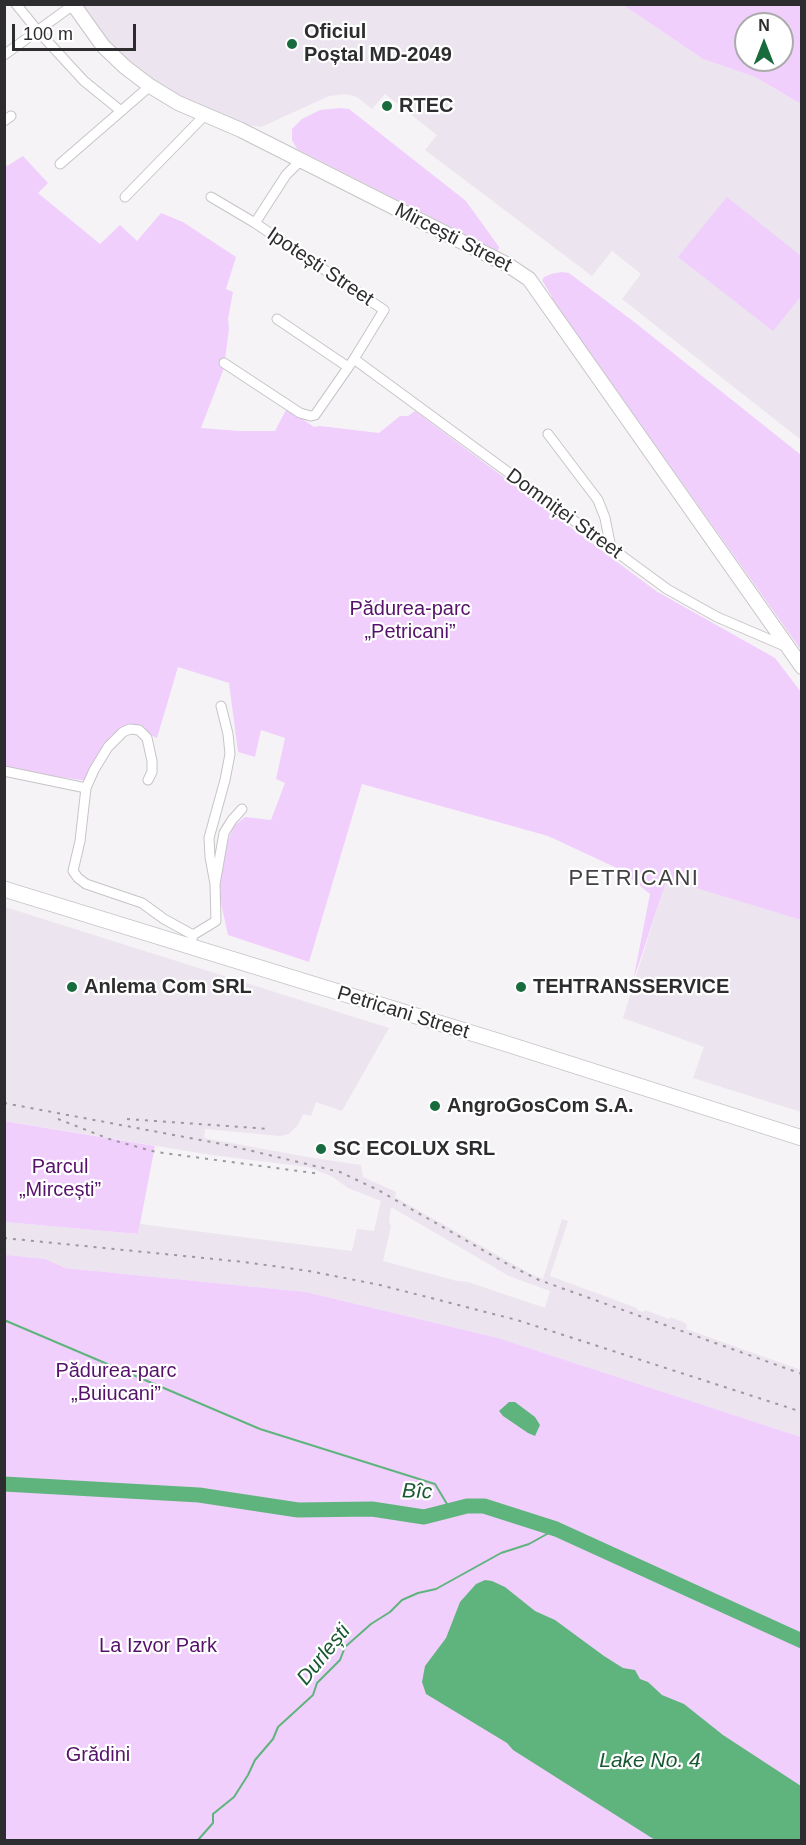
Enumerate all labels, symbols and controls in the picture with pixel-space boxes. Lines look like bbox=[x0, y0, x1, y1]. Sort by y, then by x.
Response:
scale bar bbox=[15, 12, 140, 50]
north arrow bbox=[734, 12, 794, 72]
text: N bbox=[758, 17, 770, 34]
place label: Oficiul Poștal MD-2049 bbox=[304, 20, 452, 67]
text: 100 m bbox=[23, 24, 73, 44]
marker: Oficiul Poștal MD-2049 bbox=[285, 37, 299, 51]
place label: RTEC bbox=[399, 94, 453, 118]
marker: RTEC bbox=[380, 99, 394, 113]
street label: Mircești Street bbox=[391, 198, 515, 278]
street label: Ipotești Street bbox=[262, 223, 378, 311]
street label: Domniței Street bbox=[501, 464, 627, 564]
park label: Pădurea-parc „Petricani” bbox=[349, 597, 471, 644]
district label: PETRICANI bbox=[569, 866, 699, 892]
place label: Anlema Com SRL bbox=[84, 975, 252, 999]
place label: TEHTRANSSERVICE bbox=[533, 975, 729, 999]
marker: Anlema Com SRL bbox=[65, 980, 79, 994]
marker: TEHTRANSSERVICE bbox=[514, 980, 528, 994]
street label: Petricani Street bbox=[334, 982, 472, 1044]
place label: AngroGosCom S.A. bbox=[447, 1094, 634, 1118]
marker: AngroGosCom S.A. bbox=[428, 1099, 442, 1113]
place label: SC ECOLUX SRL bbox=[333, 1137, 495, 1161]
marker: SC ECOLUX SRL bbox=[314, 1142, 328, 1156]
park label: Parcul „Mircești” bbox=[19, 1155, 101, 1202]
park label: Pădurea-parc „Buiucani” bbox=[55, 1359, 177, 1406]
water label: Bîc bbox=[401, 1479, 433, 1505]
water label: Durlești bbox=[292, 1619, 356, 1691]
park label: La Izvor Park bbox=[99, 1634, 217, 1658]
park label: Grădini bbox=[66, 1743, 130, 1767]
water label: Lake No. 4 bbox=[599, 1748, 701, 1774]

